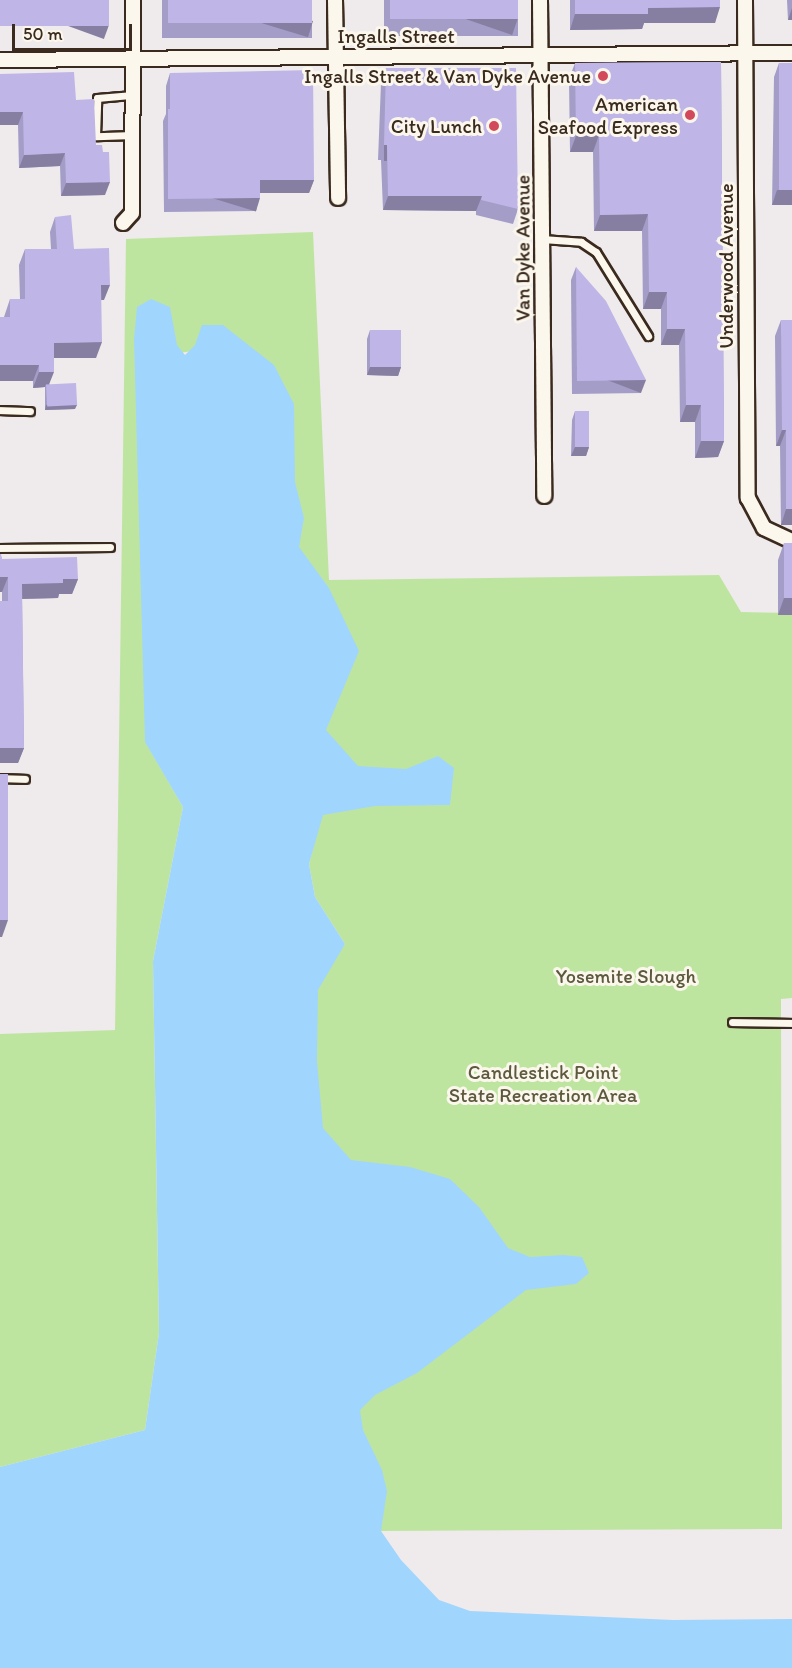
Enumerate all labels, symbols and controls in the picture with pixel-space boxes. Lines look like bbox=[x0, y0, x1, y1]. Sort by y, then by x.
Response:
scale bar bbox=[15, 12, 135, 50]
text: 50 m bbox=[23, 23, 63, 45]
street label: Ingalls Street bbox=[338, 24, 454, 48]
place label: Ingalls Street & Van Dyke Avenue bbox=[306, 64, 591, 88]
marker: Ingalls Street & Van Dyke Avenue bbox=[596, 69, 610, 83]
place label: American Seafood Express bbox=[538, 92, 678, 139]
marker: American Seafood Express bbox=[683, 108, 697, 122]
place label: City Lunch bbox=[391, 114, 482, 138]
marker: City Lunch bbox=[487, 119, 501, 133]
street label: Van Dyke Avenue bbox=[511, 175, 535, 321]
street label: Underwood Avenue bbox=[714, 184, 738, 348]
park label: Yosemite Slough bbox=[556, 964, 696, 988]
park label: Candlestick Point State Recreation Area bbox=[449, 1061, 637, 1108]

